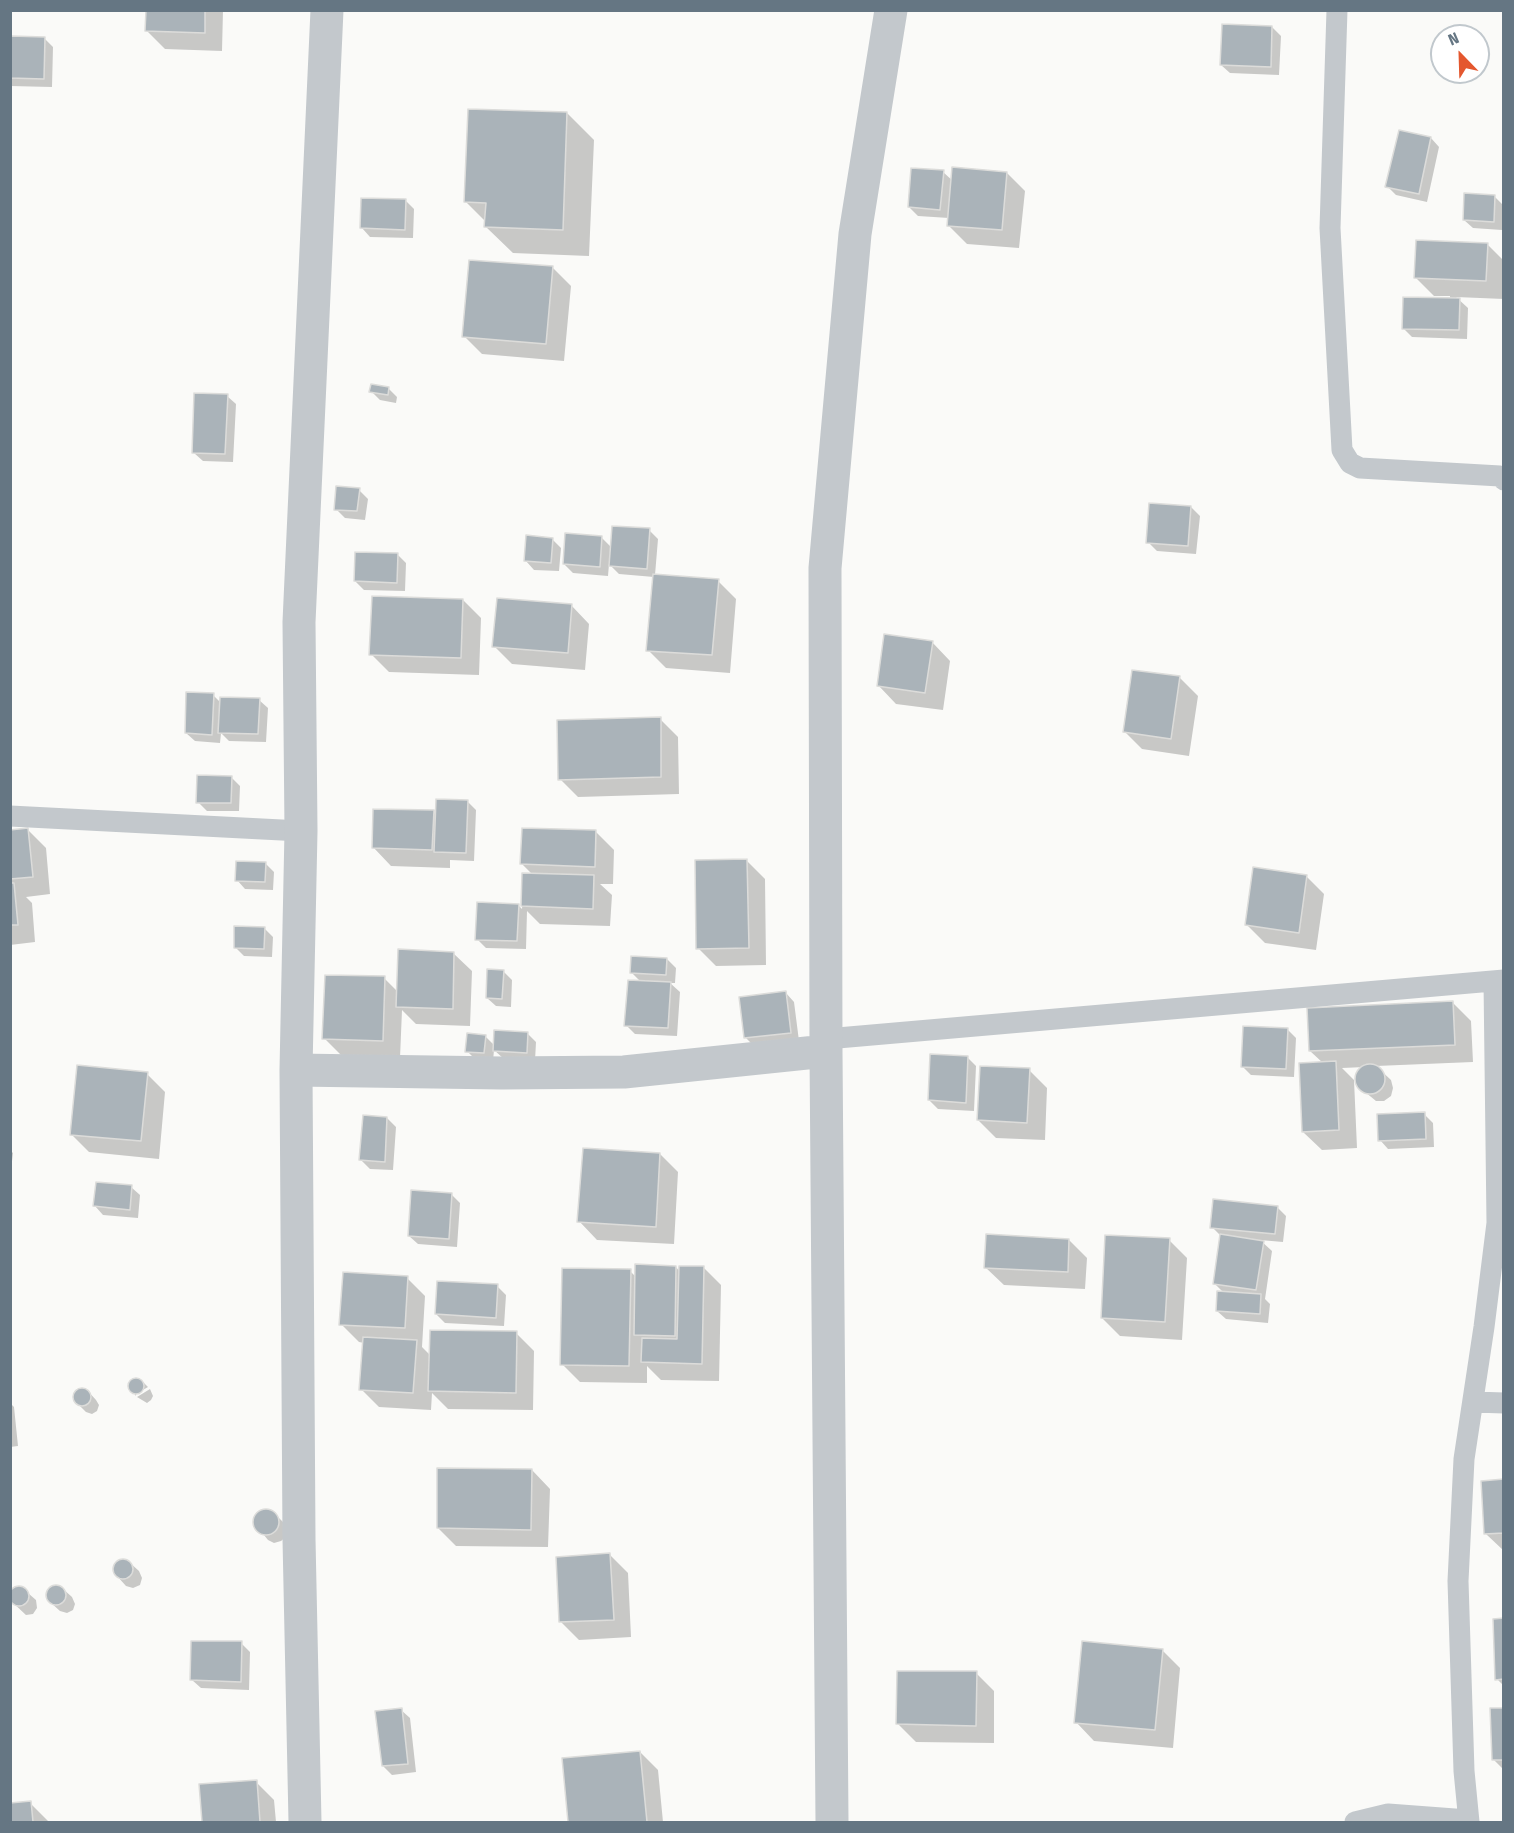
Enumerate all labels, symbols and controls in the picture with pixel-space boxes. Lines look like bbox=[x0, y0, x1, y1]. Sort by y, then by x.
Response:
north arrow bbox=[1430, 24, 1490, 84]
text: N bbox=[1445, 28, 1462, 49]

